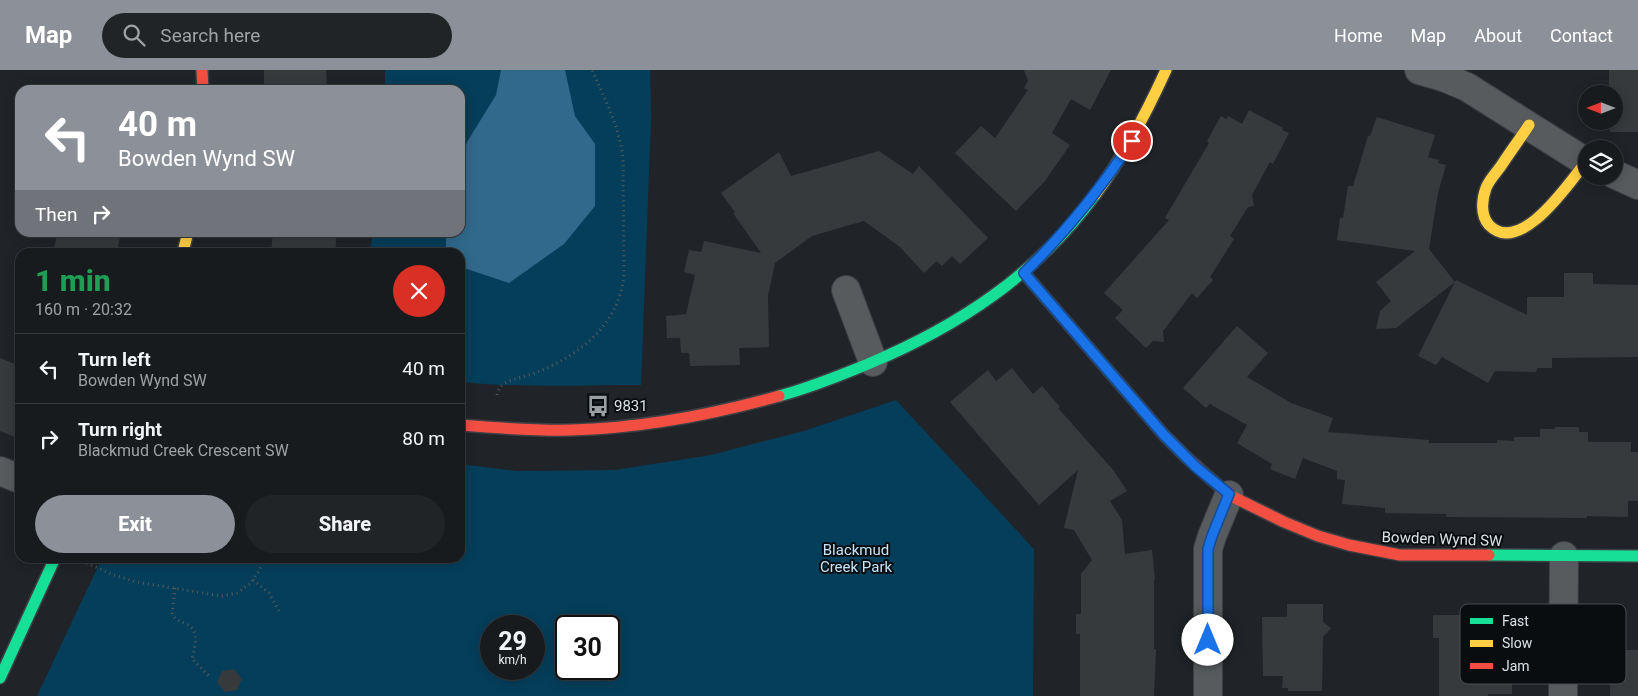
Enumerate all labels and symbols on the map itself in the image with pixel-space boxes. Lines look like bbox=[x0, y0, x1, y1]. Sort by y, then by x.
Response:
north arrow bbox=[1578, 85, 1622, 130]
pin bbox=[1111, 120, 1153, 162]
bus stop icon: 9831 bbox=[585, 393, 611, 419]
place label: 9831 bbox=[614, 397, 648, 415]
street label: Bowden Wynd SW bbox=[1381, 528, 1503, 550]
park label: Blackmud Creek Park bbox=[820, 541, 892, 576]
legend bbox=[1460, 604, 1626, 684]
position arrow bbox=[1181, 613, 1233, 665]
text: Fast bbox=[1502, 613, 1529, 629]
speed limit sign: 30 bbox=[555, 615, 620, 680]
text: Slow bbox=[1502, 635, 1533, 651]
text: Jam bbox=[1502, 658, 1530, 674]

